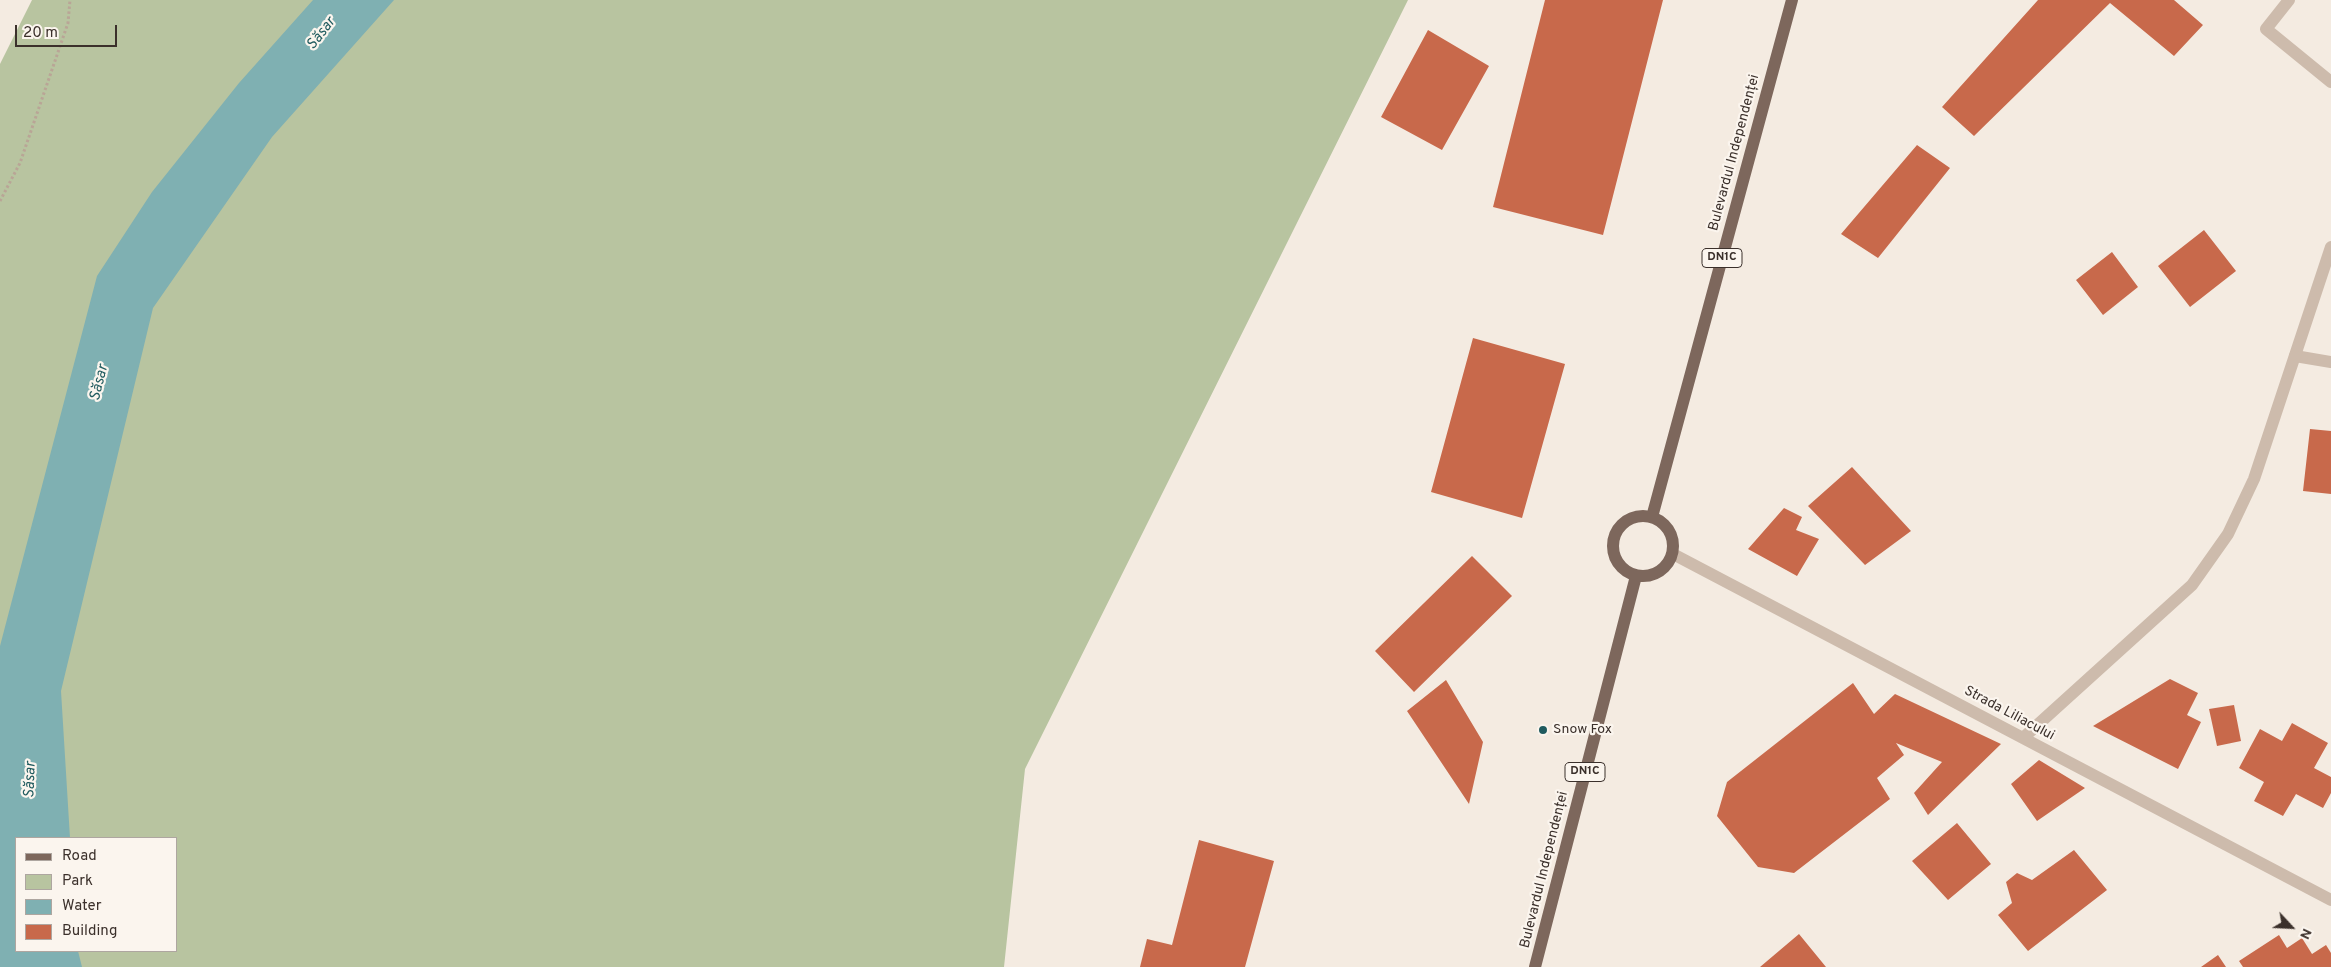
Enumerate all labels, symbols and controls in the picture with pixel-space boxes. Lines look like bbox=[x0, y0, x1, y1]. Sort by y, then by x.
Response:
water label: Săsar bbox=[304, 14, 340, 54]
scale bar bbox=[18, 15, 120, 47]
text: 20 m bbox=[23, 24, 58, 43]
street label: Bulevardul Independenței bbox=[1706, 73, 1764, 233]
road number: DN1C bbox=[1702, 248, 1742, 268]
water label: Săsar bbox=[87, 363, 113, 403]
street label: Strada Liliacului bbox=[1961, 683, 2057, 745]
place label: Snow Fox bbox=[1553, 722, 1612, 738]
marker: Snow Fox bbox=[1537, 724, 1549, 736]
water label: Săsar bbox=[21, 761, 41, 799]
road number: DN1C bbox=[1565, 762, 1605, 782]
street label: Bulevardul Independenței bbox=[1517, 790, 1573, 950]
legend bbox=[15, 837, 178, 952]
text: Road bbox=[62, 847, 97, 866]
text: Park bbox=[62, 872, 93, 891]
text: Water bbox=[62, 897, 101, 916]
north arrow bbox=[2266, 902, 2316, 952]
text: Building bbox=[62, 922, 117, 941]
text: N bbox=[2295, 925, 2315, 942]

